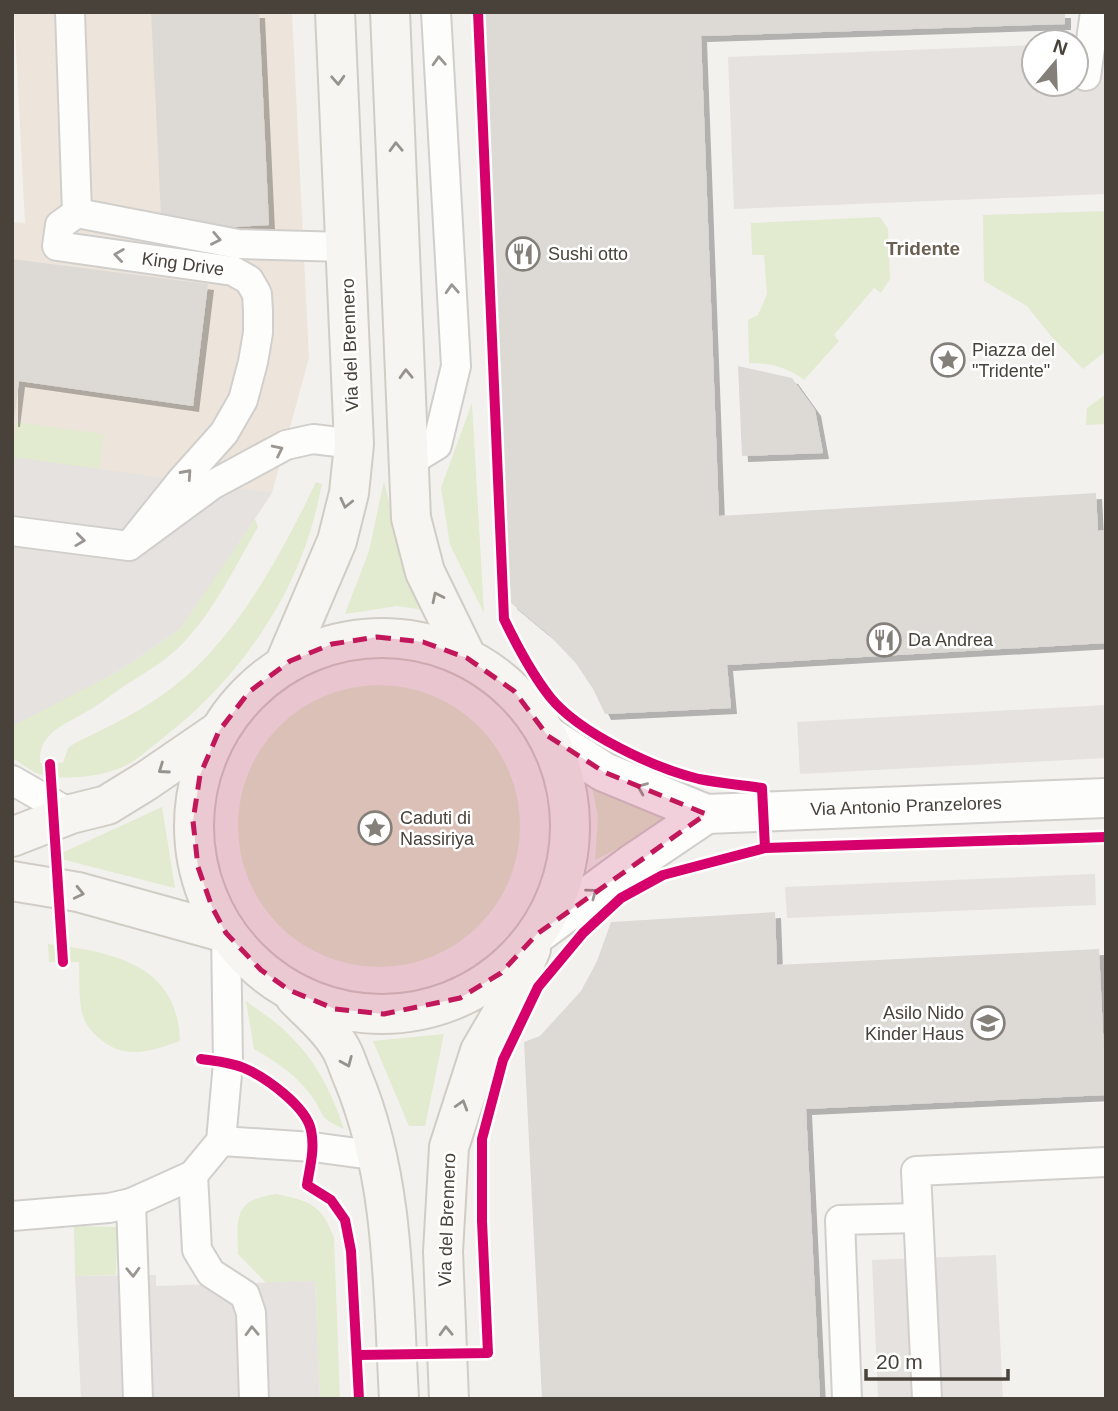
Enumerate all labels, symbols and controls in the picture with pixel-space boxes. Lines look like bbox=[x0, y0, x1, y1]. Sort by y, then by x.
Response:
north arrow bbox=[1020, 28, 1090, 98]
text: N bbox=[1050, 35, 1070, 60]
one-way arrow bbox=[432, 56, 447, 67]
one-way arrow bbox=[331, 75, 346, 86]
one-way arrow bbox=[388, 141, 403, 152]
one-way arrow bbox=[210, 231, 222, 246]
restaurant icon: Sushi otto bbox=[504, 235, 542, 273]
district label: Tridente bbox=[886, 238, 960, 259]
place label: Sushi otto bbox=[548, 244, 628, 264]
one-way arrow bbox=[113, 248, 125, 263]
street label: King Drive bbox=[140, 248, 226, 280]
street label: Via del Brennero bbox=[338, 278, 362, 412]
one-way arrow bbox=[445, 283, 460, 294]
place label: Piazza del "Tridente" bbox=[972, 340, 1055, 381]
place icon: Piazza del "Tridente" bbox=[929, 341, 967, 379]
one-way arrow bbox=[398, 369, 413, 380]
one-way arrow bbox=[271, 444, 283, 458]
one-way arrow bbox=[179, 469, 192, 482]
one-way arrow bbox=[340, 497, 354, 509]
one-way arrow bbox=[74, 532, 86, 547]
one-way arrow bbox=[431, 592, 445, 604]
restaurant icon: Da Andrea bbox=[865, 621, 903, 659]
place label: Da Andrea bbox=[908, 630, 994, 650]
one-way arrow bbox=[158, 761, 171, 774]
one-way arrow bbox=[637, 782, 650, 796]
street label: Via Antonio Pranzelores bbox=[810, 793, 1002, 819]
place label: Caduti di Nassiriya bbox=[400, 808, 475, 849]
place icon: Caduti di Nassiriya bbox=[356, 809, 394, 847]
one-way arrow bbox=[73, 885, 85, 900]
one-way arrow bbox=[584, 889, 597, 902]
place label: Asilo Nido Kinder Haus bbox=[865, 1003, 964, 1044]
school or university icon: Asilo Nido Kinder Haus bbox=[969, 1004, 1007, 1042]
one-way arrow bbox=[338, 1055, 352, 1067]
one-way arrow bbox=[454, 1100, 469, 1112]
street label: Via del Brennero bbox=[435, 1153, 459, 1287]
one-way arrow bbox=[126, 1266, 141, 1277]
one-way arrow bbox=[244, 1325, 259, 1336]
one-way arrow bbox=[438, 1325, 454, 1335]
scale bar bbox=[866, 1338, 1008, 1382]
text: 20 m bbox=[876, 1350, 923, 1373]

